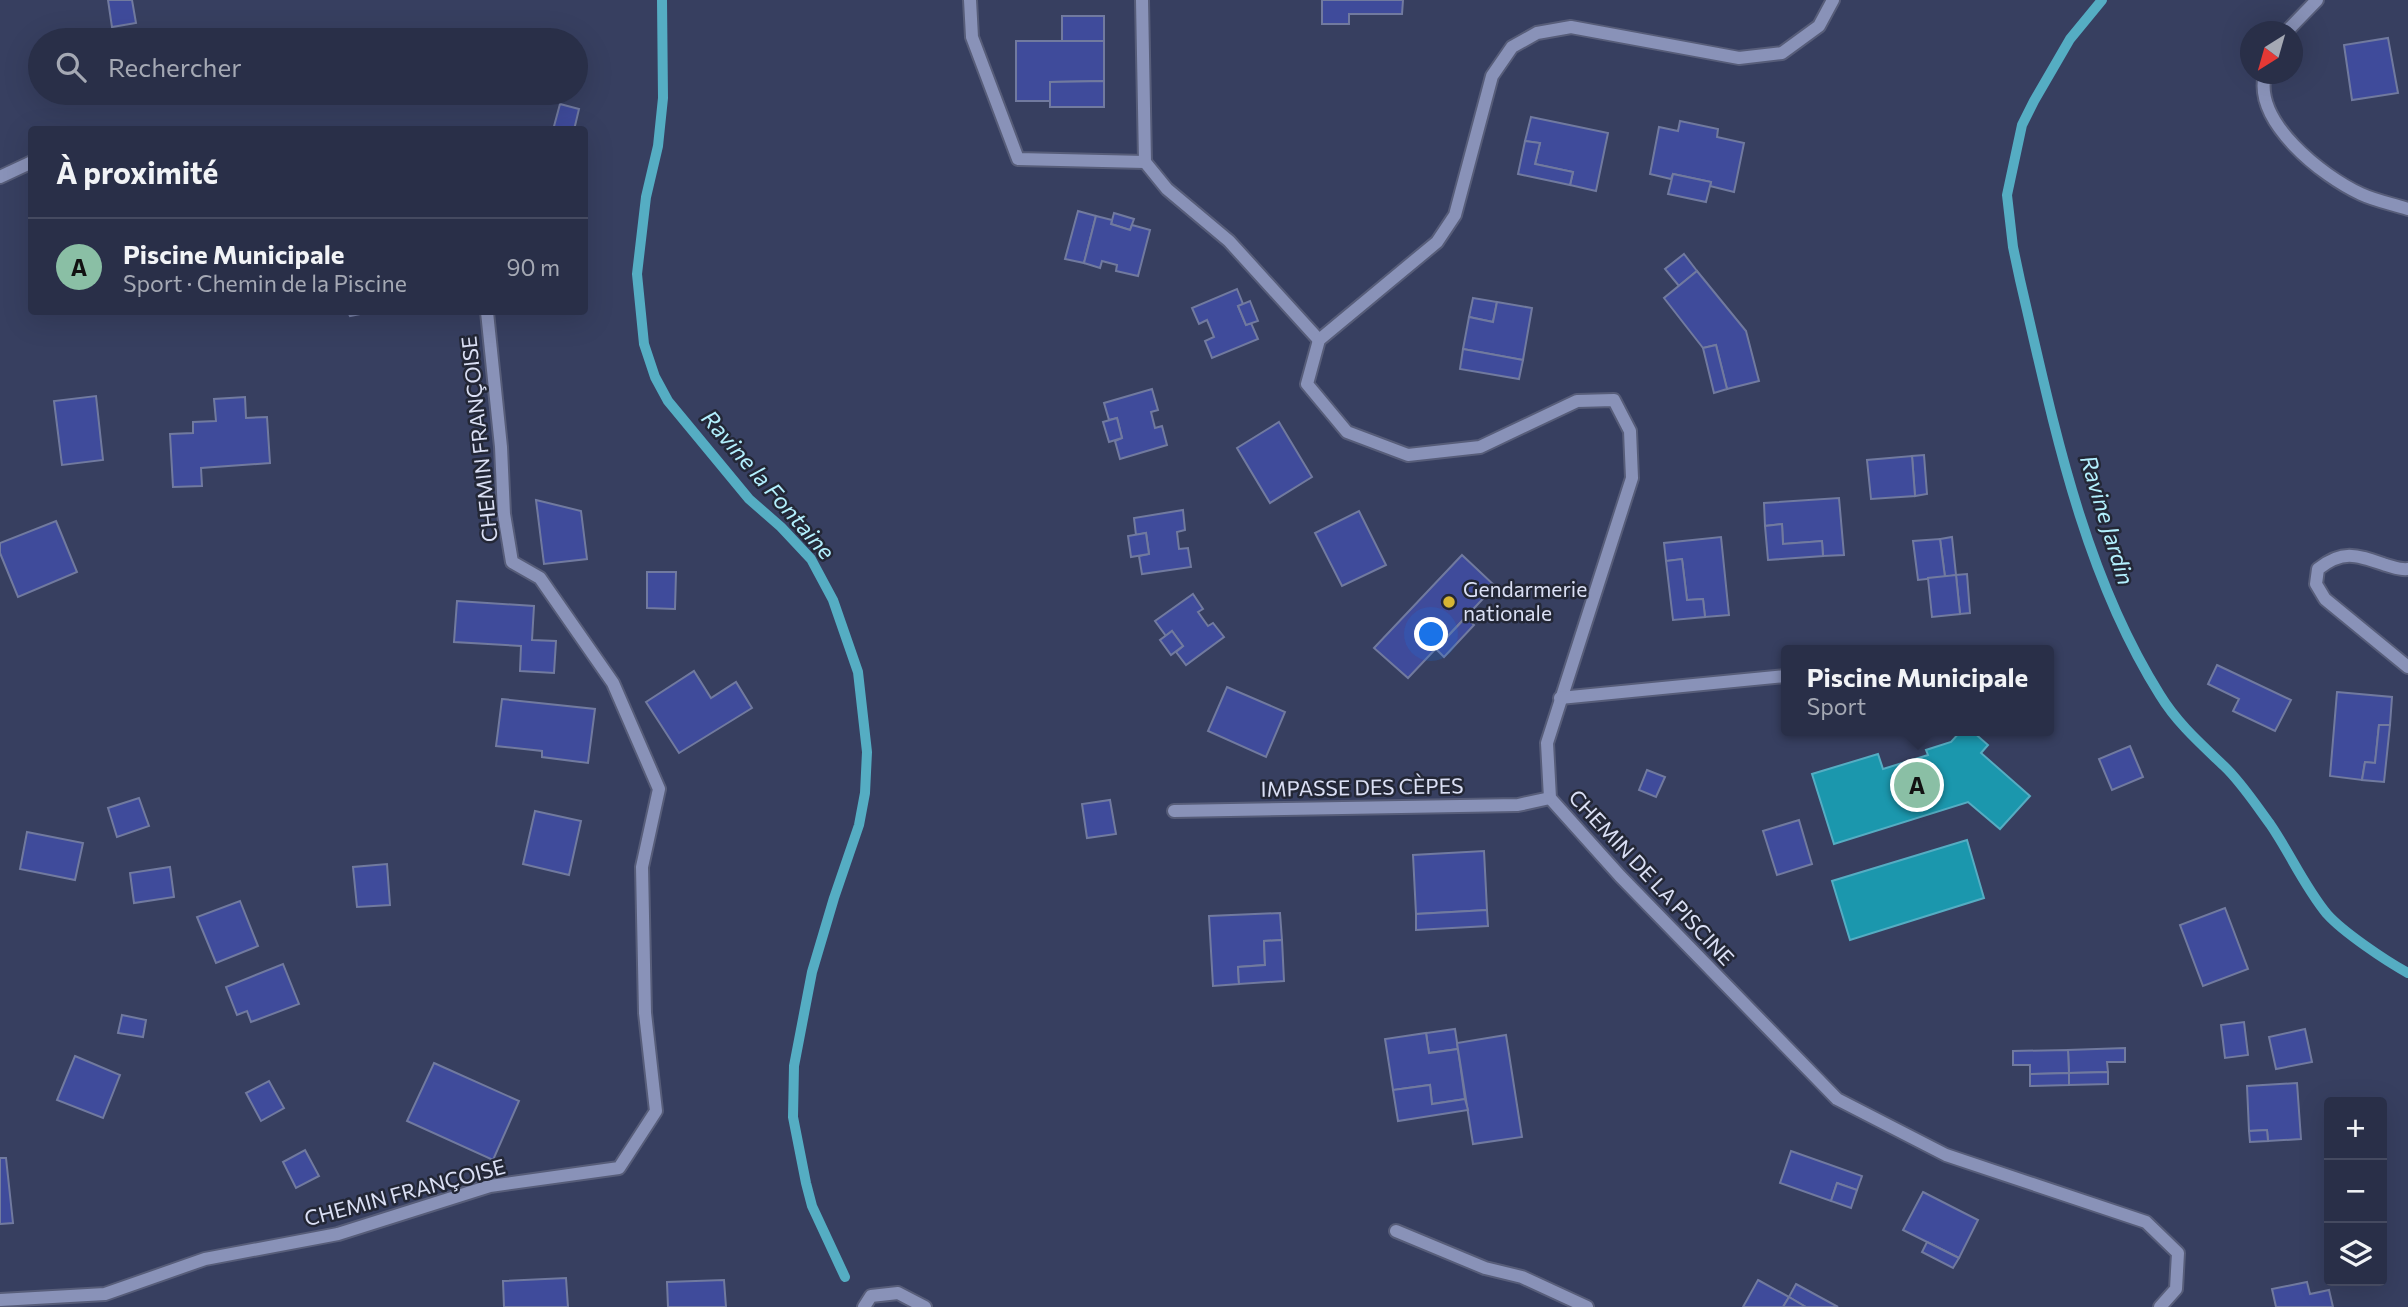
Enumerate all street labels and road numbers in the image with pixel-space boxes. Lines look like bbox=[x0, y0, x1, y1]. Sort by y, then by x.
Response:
street label: CHEMIN FRANÇOISE bbox=[455, 335, 502, 543]
street label: IMPASSE DES CÈPES bbox=[1260, 772, 1464, 801]
street label: CHEMIN DE LA PISCINE bbox=[1564, 784, 1740, 970]
street label: CHEMIN FRANÇOISE bbox=[301, 1153, 508, 1230]

